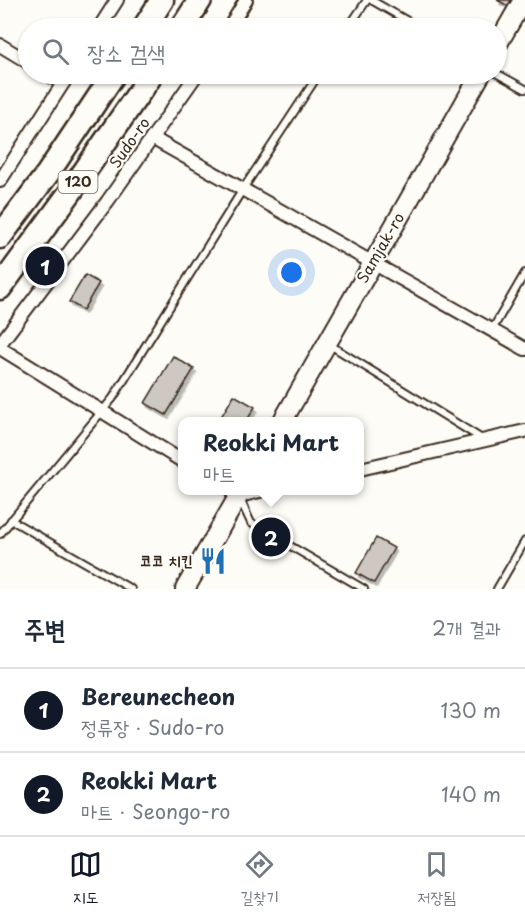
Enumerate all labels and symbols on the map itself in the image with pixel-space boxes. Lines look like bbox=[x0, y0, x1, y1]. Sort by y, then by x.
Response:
street label: Sudo-ro bbox=[103, 112, 155, 172]
road number: 120 bbox=[58, 171, 98, 193]
street label: Samjak-ro bbox=[350, 208, 409, 287]
pin: 1 bbox=[26, 244, 64, 288]
your location bbox=[277, 258, 306, 287]
pin: 2 bbox=[252, 514, 290, 560]
restaurant icon: 코코 치킨 bbox=[198, 546, 228, 576]
place label: 코코 치킨 bbox=[140, 548, 193, 571]

